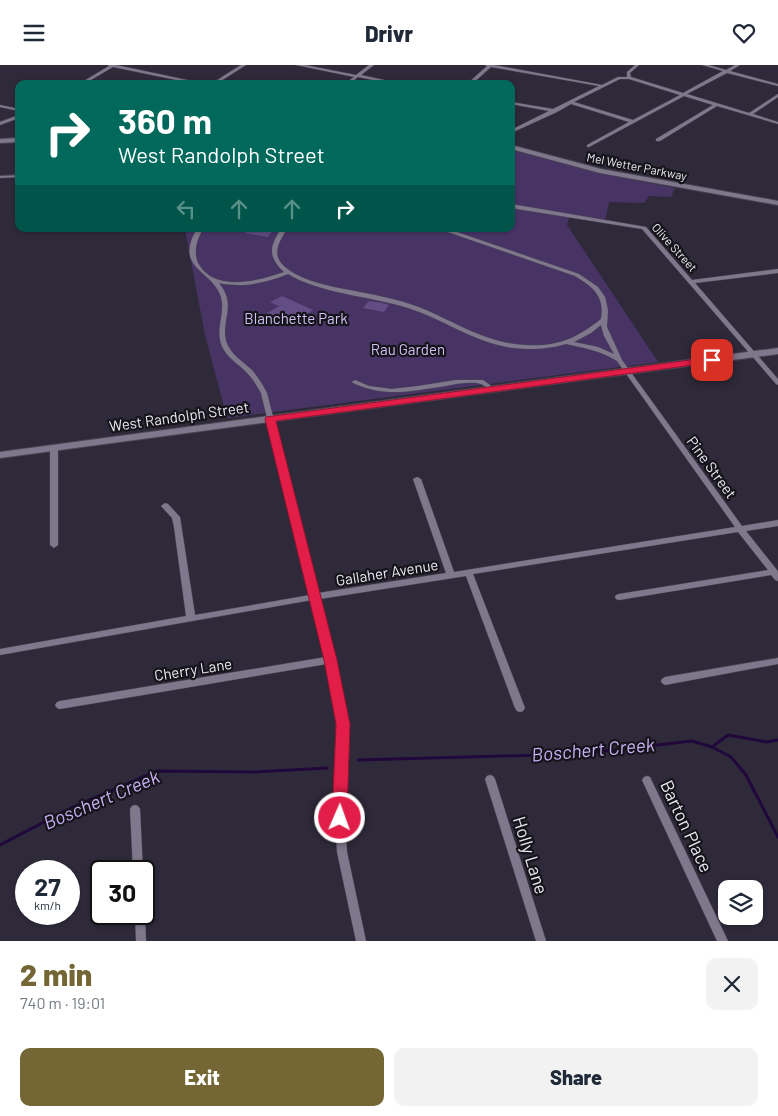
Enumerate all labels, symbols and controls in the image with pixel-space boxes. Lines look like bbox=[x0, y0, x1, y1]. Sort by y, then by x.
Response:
icon: menu bbox=[20, 19, 48, 47]
icon: heart bbox=[730, 19, 758, 47]
text: Drivr bbox=[365, 20, 413, 46]
text: 360 m bbox=[118, 99, 212, 141]
icon: right bbox=[35, 100, 100, 165]
text: West Randolph Street bbox=[118, 141, 325, 167]
street label: Mel Wetter Parkway bbox=[586, 149, 689, 183]
icon: left bbox=[172, 195, 200, 223]
icon: ahead bbox=[225, 195, 253, 223]
icon: ahead bbox=[278, 195, 306, 223]
icon: right bbox=[331, 195, 359, 223]
street label: Olive Street bbox=[650, 220, 700, 274]
park label: Blanchette Park bbox=[244, 309, 348, 327]
pin bbox=[691, 339, 733, 381]
park label: Rau Garden bbox=[371, 340, 445, 358]
icon: arrive bbox=[698, 346, 726, 374]
street label: West Randolph Street bbox=[108, 397, 250, 435]
street label: Pine Street bbox=[683, 432, 741, 502]
street label: Gallaher Avenue bbox=[335, 555, 439, 589]
street label: Cherry Lane bbox=[153, 654, 233, 684]
water label: Boschert Creek bbox=[530, 732, 656, 766]
water label: Boschert Creek bbox=[40, 764, 163, 834]
street label: Barton Place bbox=[656, 776, 718, 876]
position arrow bbox=[313, 791, 365, 843]
street label: Holly Lane bbox=[509, 813, 553, 897]
speed limit sign: 30 bbox=[90, 860, 155, 925]
text: 27 bbox=[34, 871, 61, 901]
map controls bbox=[718, 880, 763, 925]
button: layers bbox=[718, 880, 763, 925]
text: km/h bbox=[34, 898, 61, 912]
text: 2 min bbox=[20, 956, 92, 992]
button: close bbox=[706, 958, 758, 1010]
text: 740 m · 19:01 bbox=[20, 993, 105, 1012]
button: Exit bbox=[20, 1048, 384, 1106]
button: Share bbox=[394, 1048, 758, 1106]

